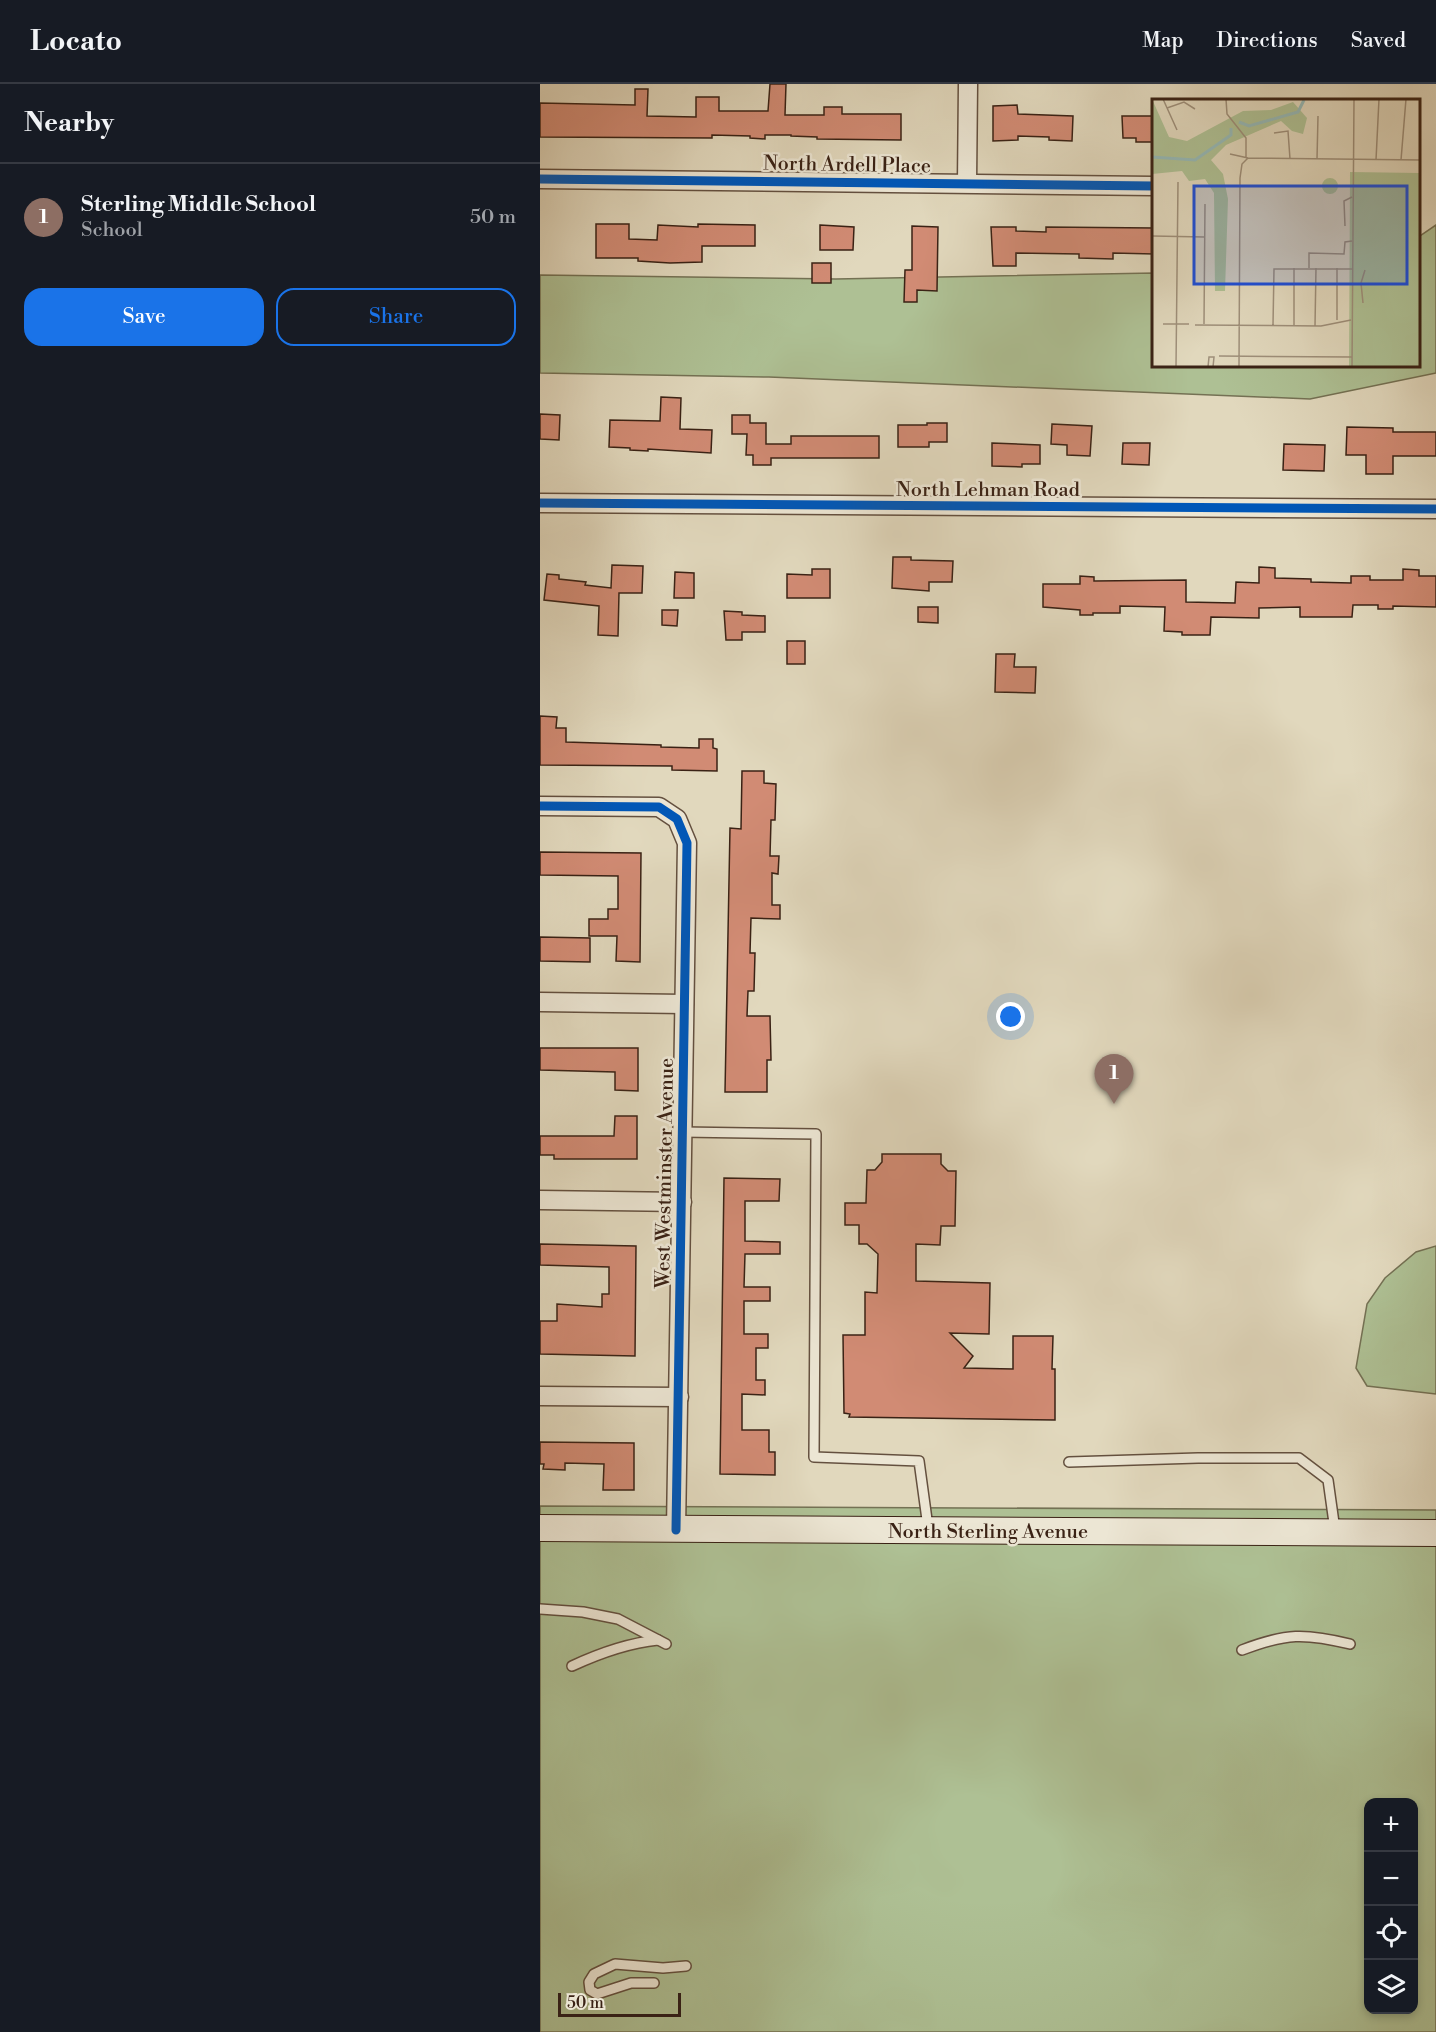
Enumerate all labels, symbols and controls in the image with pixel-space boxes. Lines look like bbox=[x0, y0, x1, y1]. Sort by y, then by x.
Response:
text: Locato bbox=[30, 24, 122, 59]
text: Map bbox=[1142, 28, 1184, 54]
text: Directions bbox=[1217, 28, 1318, 54]
text: Saved bbox=[1351, 28, 1406, 54]
inset map bbox=[1152, 99, 1421, 368]
text: Nearby bbox=[24, 107, 114, 139]
street label: North Ardell Place bbox=[763, 152, 931, 179]
text: Sterling Middle School bbox=[81, 191, 316, 218]
text: 1 bbox=[39, 205, 48, 230]
text: 50 m bbox=[470, 205, 516, 230]
text: School bbox=[81, 218, 143, 243]
button: Save bbox=[24, 288, 264, 346]
button: Share bbox=[276, 288, 516, 346]
street label: North Lehman Road bbox=[896, 478, 1081, 503]
your location bbox=[996, 1002, 1025, 1031]
pin: 1 bbox=[1094, 1054, 1134, 1104]
street label: West Westminster Avenue bbox=[651, 1057, 680, 1290]
street label: North Sterling Avenue bbox=[888, 1520, 1088, 1545]
map controls bbox=[1364, 1798, 1418, 2014]
button: + bbox=[1364, 1798, 1418, 1852]
button: − bbox=[1364, 1852, 1418, 1906]
button: locate bbox=[1364, 1906, 1418, 1960]
button: layers bbox=[1364, 1960, 1418, 2014]
scale bar bbox=[558, 1990, 681, 2018]
text: 50 m bbox=[567, 1993, 604, 2013]

